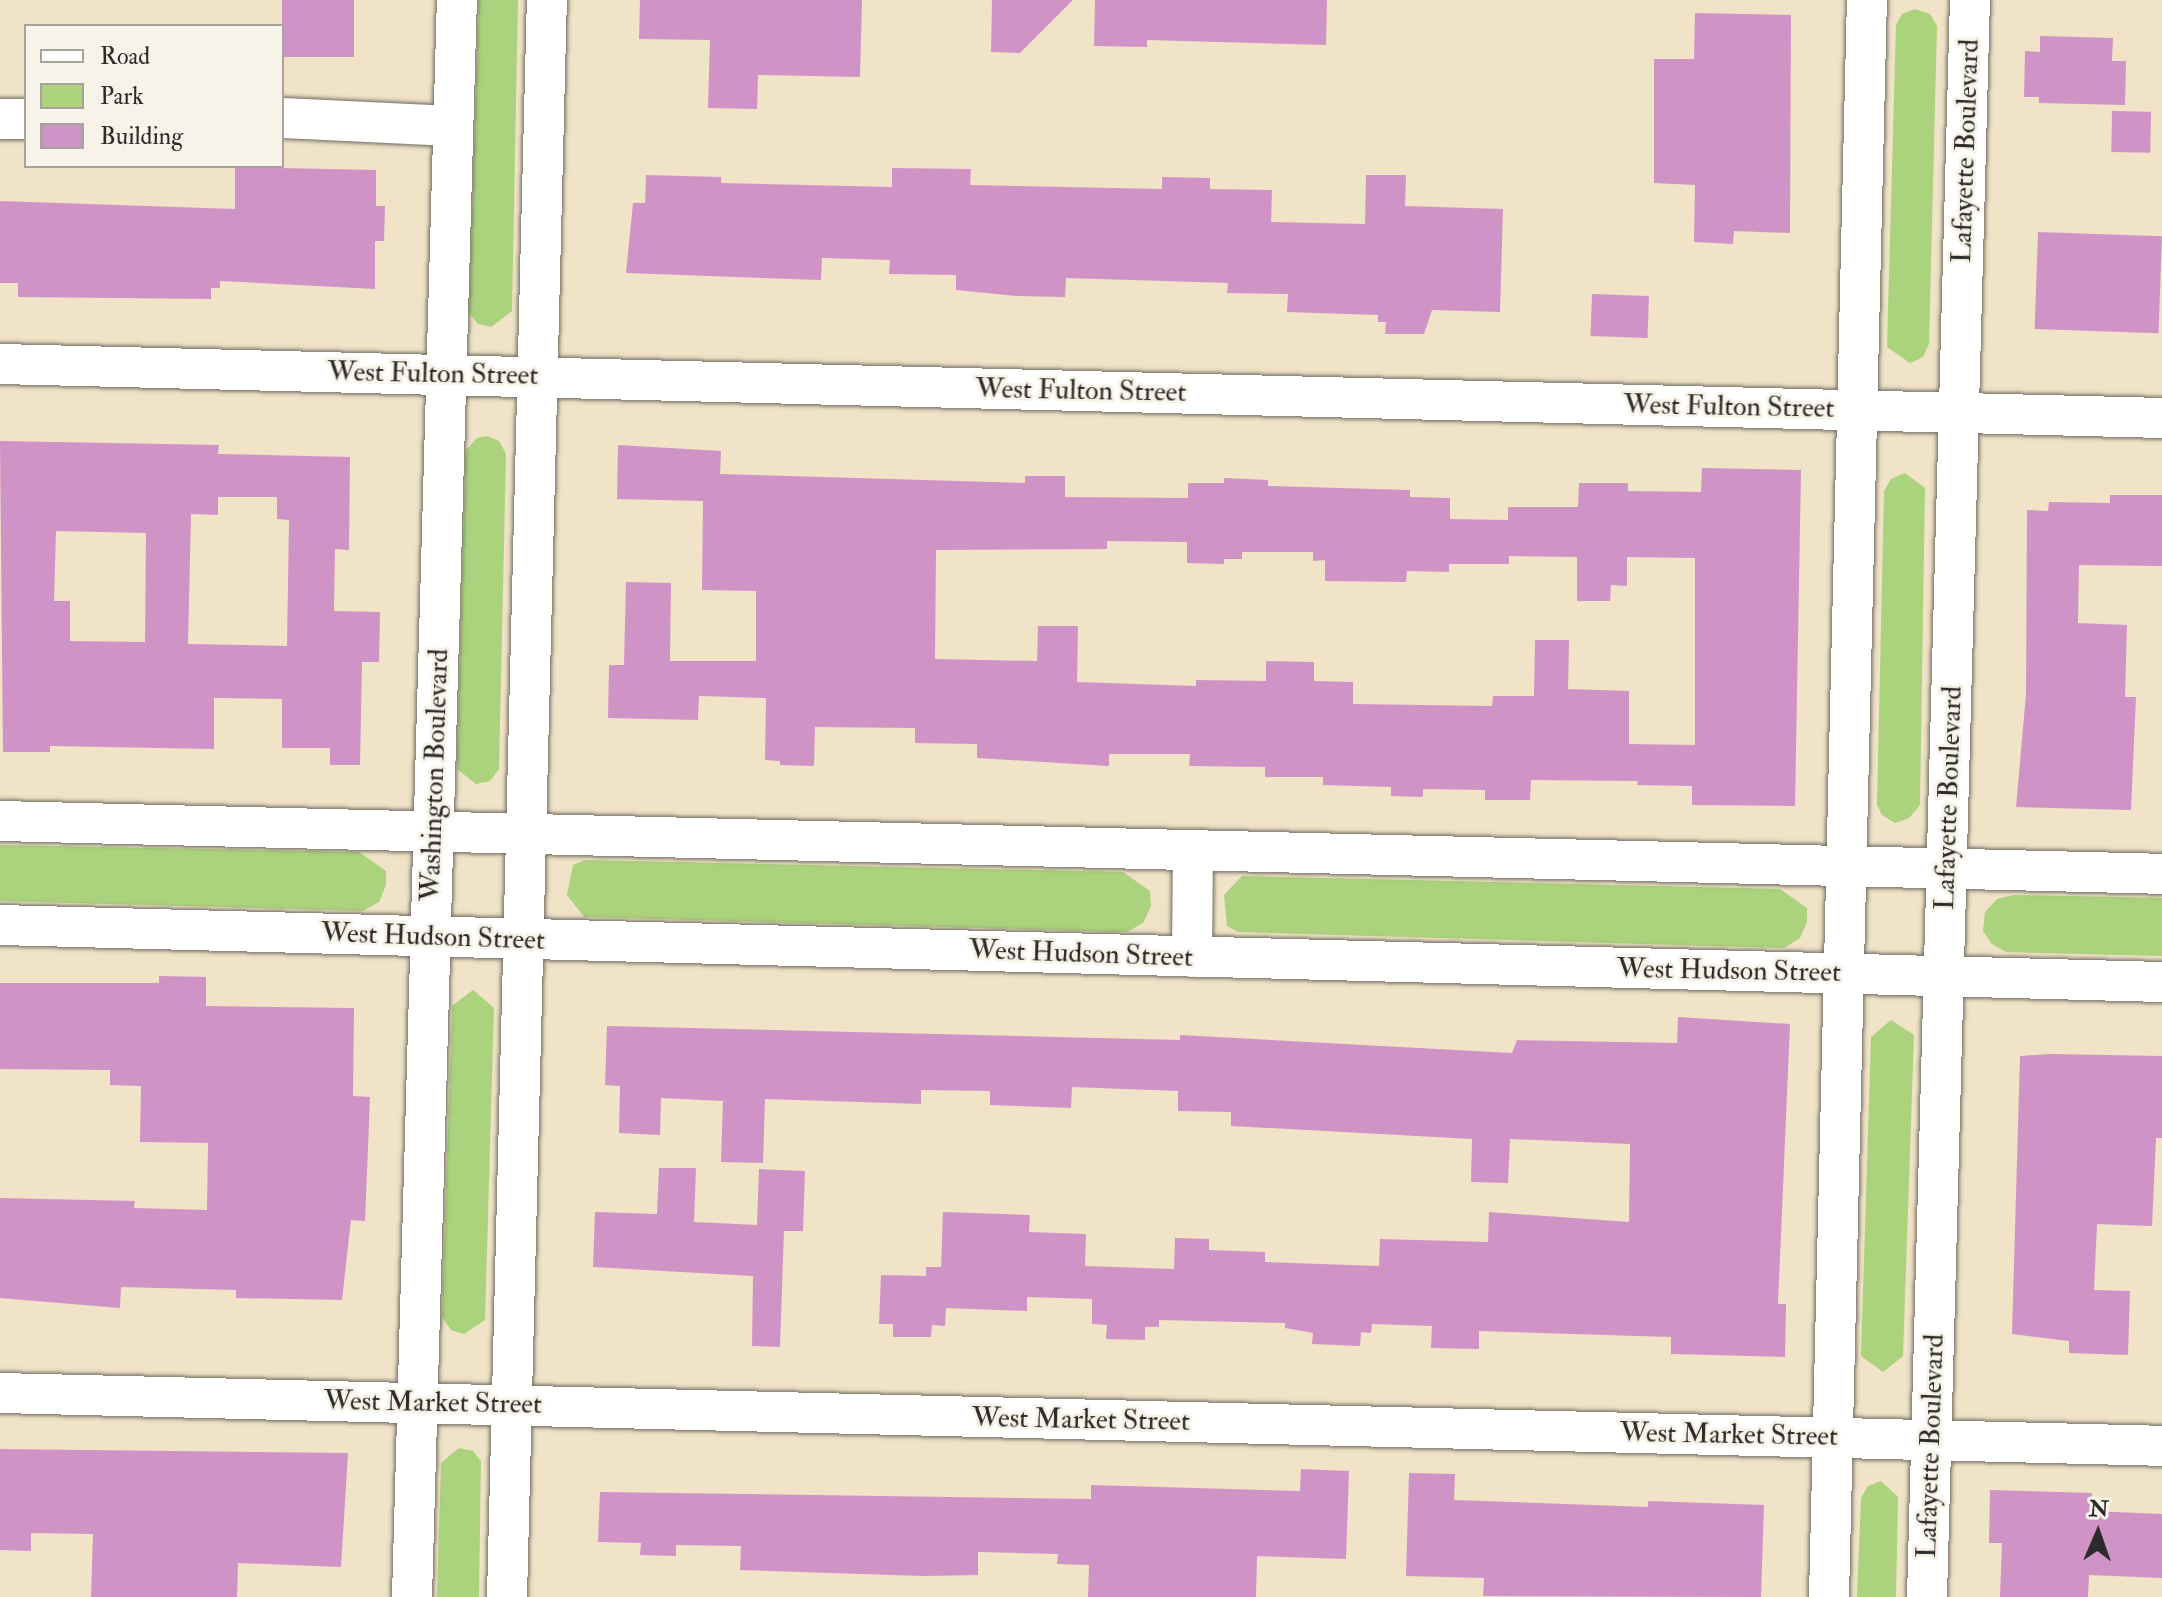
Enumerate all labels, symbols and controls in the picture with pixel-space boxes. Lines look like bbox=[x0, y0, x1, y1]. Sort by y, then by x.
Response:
legend bbox=[24, 24, 284, 168]
street label: Lafayette Boulevard bbox=[1945, 38, 1987, 264]
text: Road bbox=[100, 41, 150, 72]
text: Park bbox=[100, 81, 144, 112]
text: Building bbox=[100, 121, 183, 152]
street label: West Fulton Street bbox=[327, 355, 539, 393]
street label: West Fulton Street bbox=[975, 372, 1187, 410]
street label: West Fulton Street bbox=[1623, 388, 1835, 426]
street label: Washington Boulevard bbox=[414, 648, 456, 902]
street label: Lafayette Boulevard bbox=[1928, 685, 1970, 911]
street label: West Hudson Street bbox=[320, 916, 546, 958]
street label: West Hudson Street bbox=[968, 933, 1194, 975]
street label: West Hudson Street bbox=[1617, 952, 1841, 990]
street label: Lafayette Boulevard bbox=[1910, 1333, 1952, 1559]
street label: West Market Street bbox=[324, 1384, 542, 1422]
street label: West Market Street bbox=[972, 1401, 1190, 1439]
street label: West Market Street bbox=[1620, 1416, 1838, 1454]
north arrow bbox=[2058, 1493, 2138, 1573]
text: N bbox=[2088, 1495, 2109, 1523]

